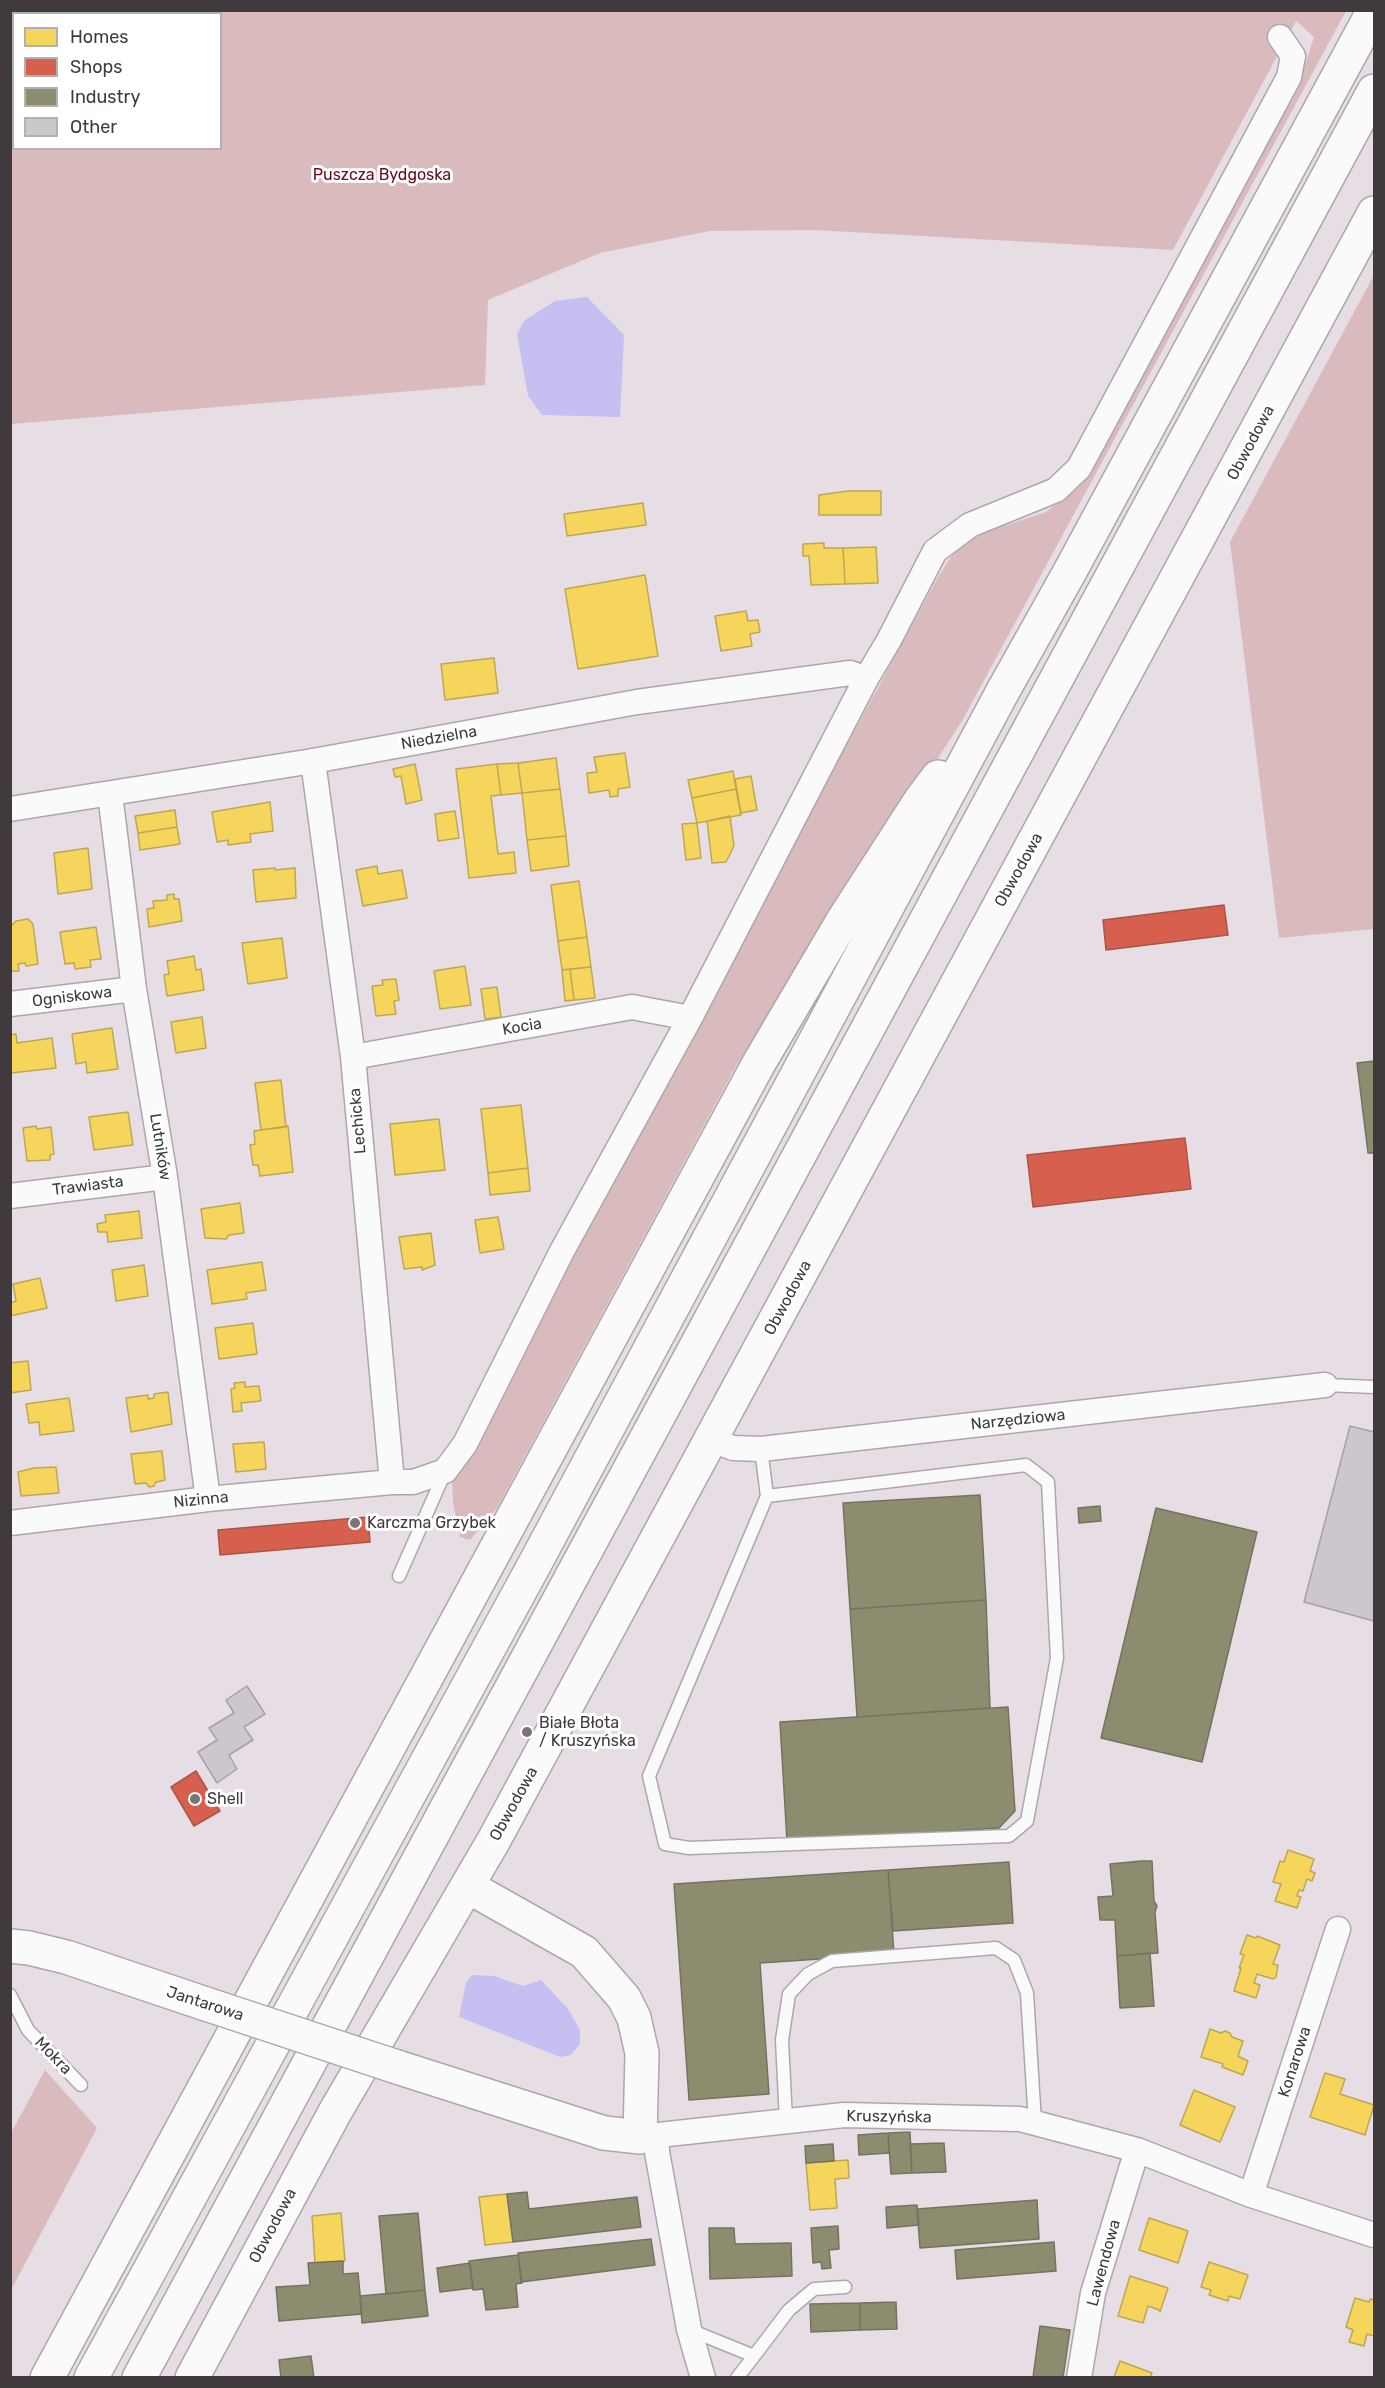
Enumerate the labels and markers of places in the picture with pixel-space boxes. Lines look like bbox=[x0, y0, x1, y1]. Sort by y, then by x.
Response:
place label: Karczma Grzybek bbox=[367, 1513, 496, 1533]
marker: Karczma Grzybek bbox=[348, 1516, 362, 1530]
place label: Białe Błota / Kruszyńska bbox=[539, 1713, 636, 1751]
marker: Białe Błota / Kruszyńska bbox=[520, 1725, 534, 1739]
place label: Shell bbox=[207, 1789, 243, 1809]
marker: Shell bbox=[188, 1792, 202, 1806]

